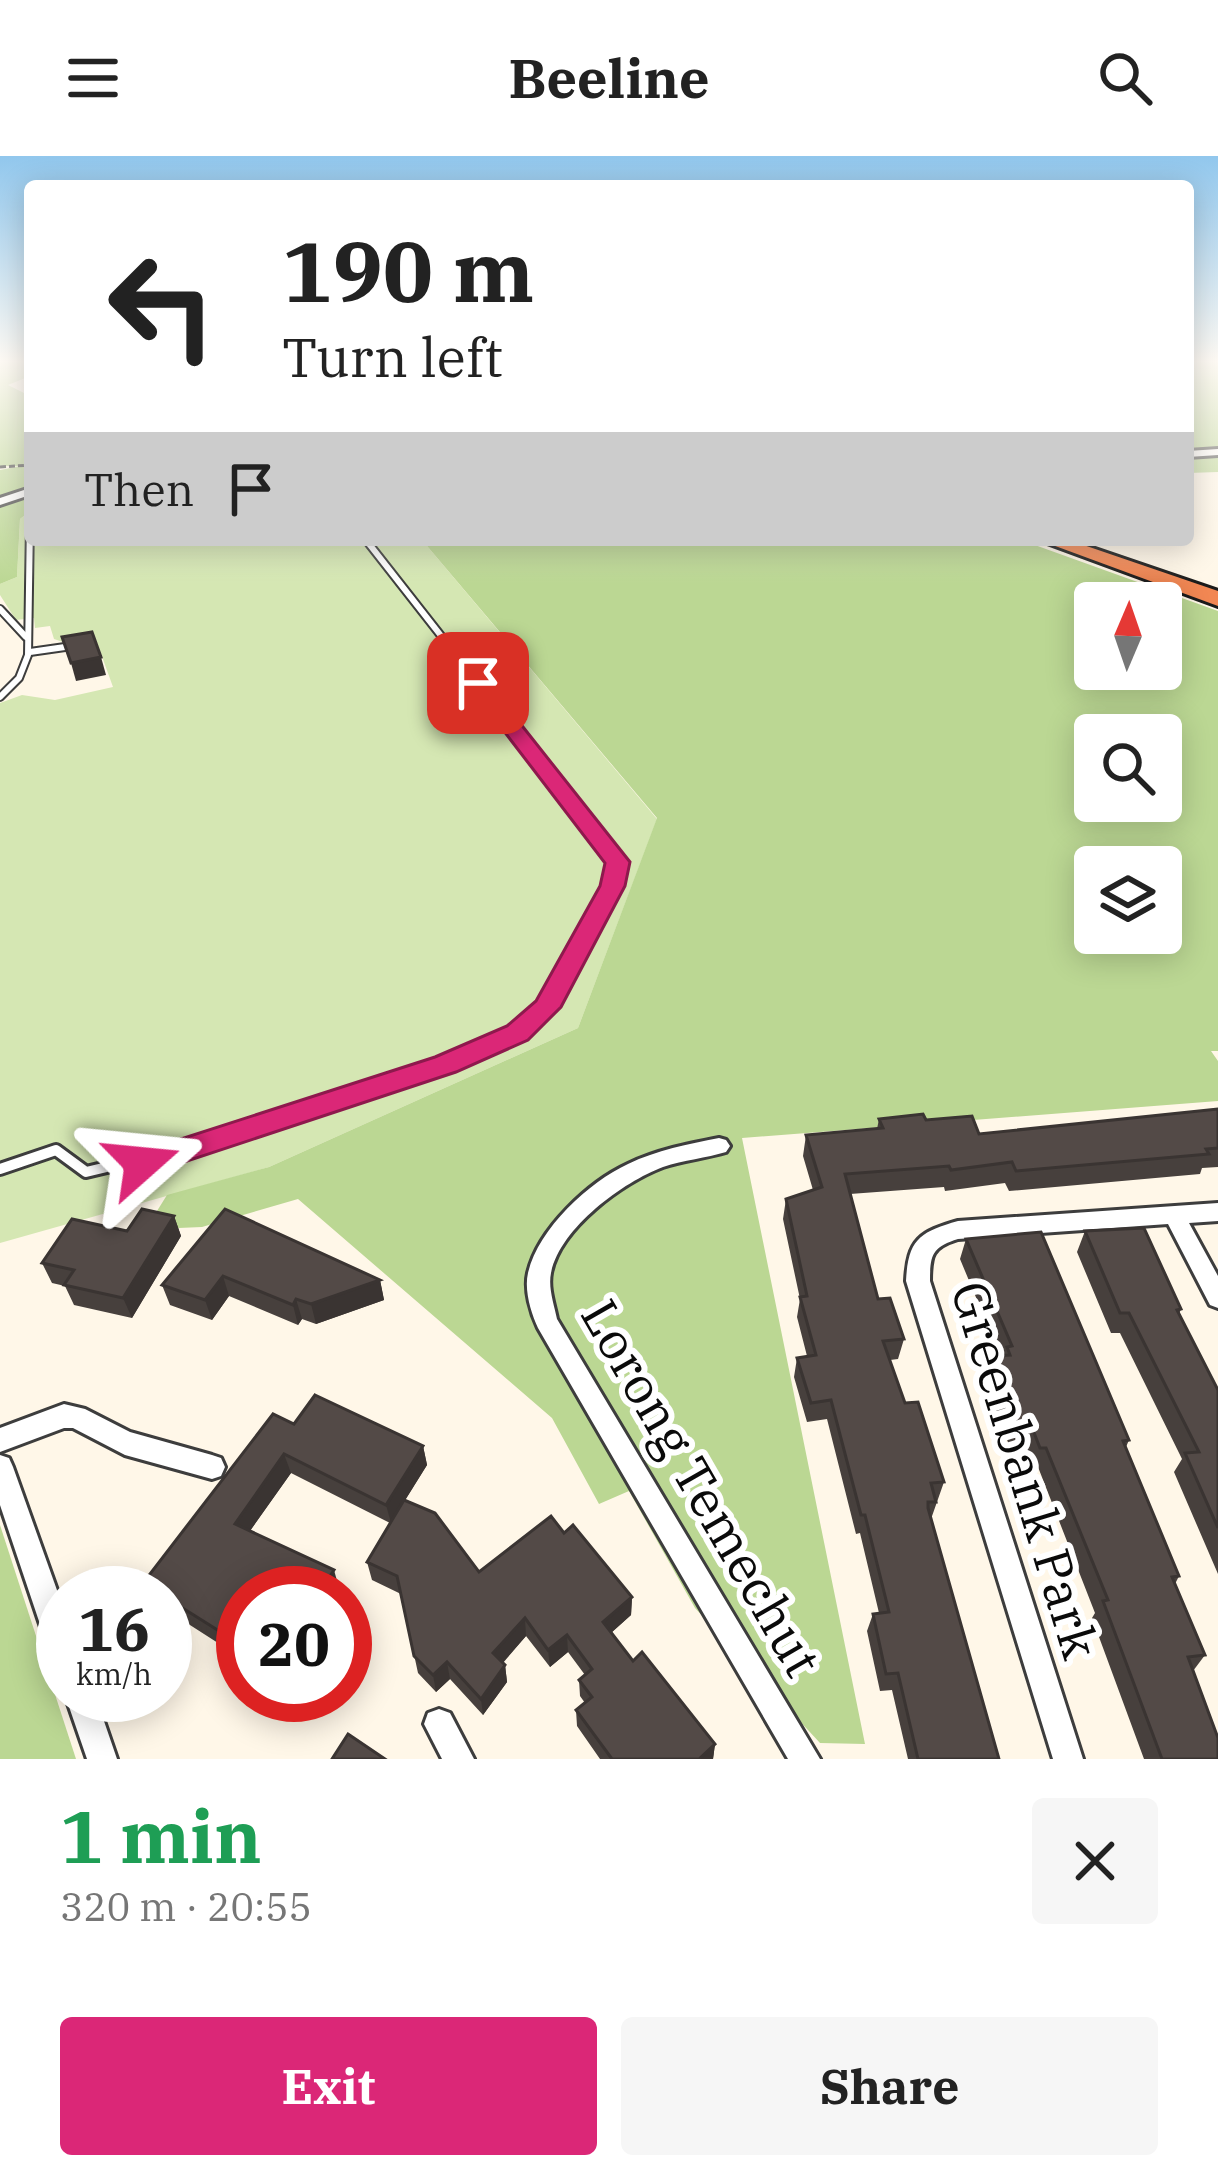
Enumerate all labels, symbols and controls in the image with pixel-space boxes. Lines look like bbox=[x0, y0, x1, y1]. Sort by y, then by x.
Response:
text: Beeline bbox=[508, 43, 710, 113]
icon: menu bbox=[60, 45, 126, 111]
icon: search bbox=[1092, 45, 1158, 111]
text: 190 m bbox=[282, 216, 534, 325]
icon: left bbox=[84, 228, 240, 384]
text: Turn left bbox=[282, 322, 503, 392]
icon: arrive bbox=[218, 456, 284, 522]
text: Then bbox=[84, 460, 194, 518]
north arrow bbox=[1074, 582, 1182, 690]
map controls bbox=[1074, 582, 1182, 954]
pin bbox=[427, 632, 529, 734]
icon: arrive bbox=[445, 650, 511, 716]
button: search bbox=[1074, 714, 1182, 822]
button: layers bbox=[1074, 846, 1182, 954]
position arrow bbox=[79, 1100, 205, 1226]
street label: Greenbank Park bbox=[937, 1273, 1115, 1667]
street label: Lorong Temechut bbox=[567, 1287, 837, 1688]
speed limit sign: 20 bbox=[216, 1566, 372, 1722]
text: 16 bbox=[78, 1589, 150, 1668]
text: km/h bbox=[76, 1654, 152, 1693]
text: 1 min bbox=[60, 1789, 262, 1883]
button: close bbox=[1032, 1798, 1158, 1924]
text: 320 m · 20:55 bbox=[60, 1881, 312, 1932]
button: Exit bbox=[60, 2017, 597, 2155]
button: Share bbox=[621, 2017, 1158, 2155]

